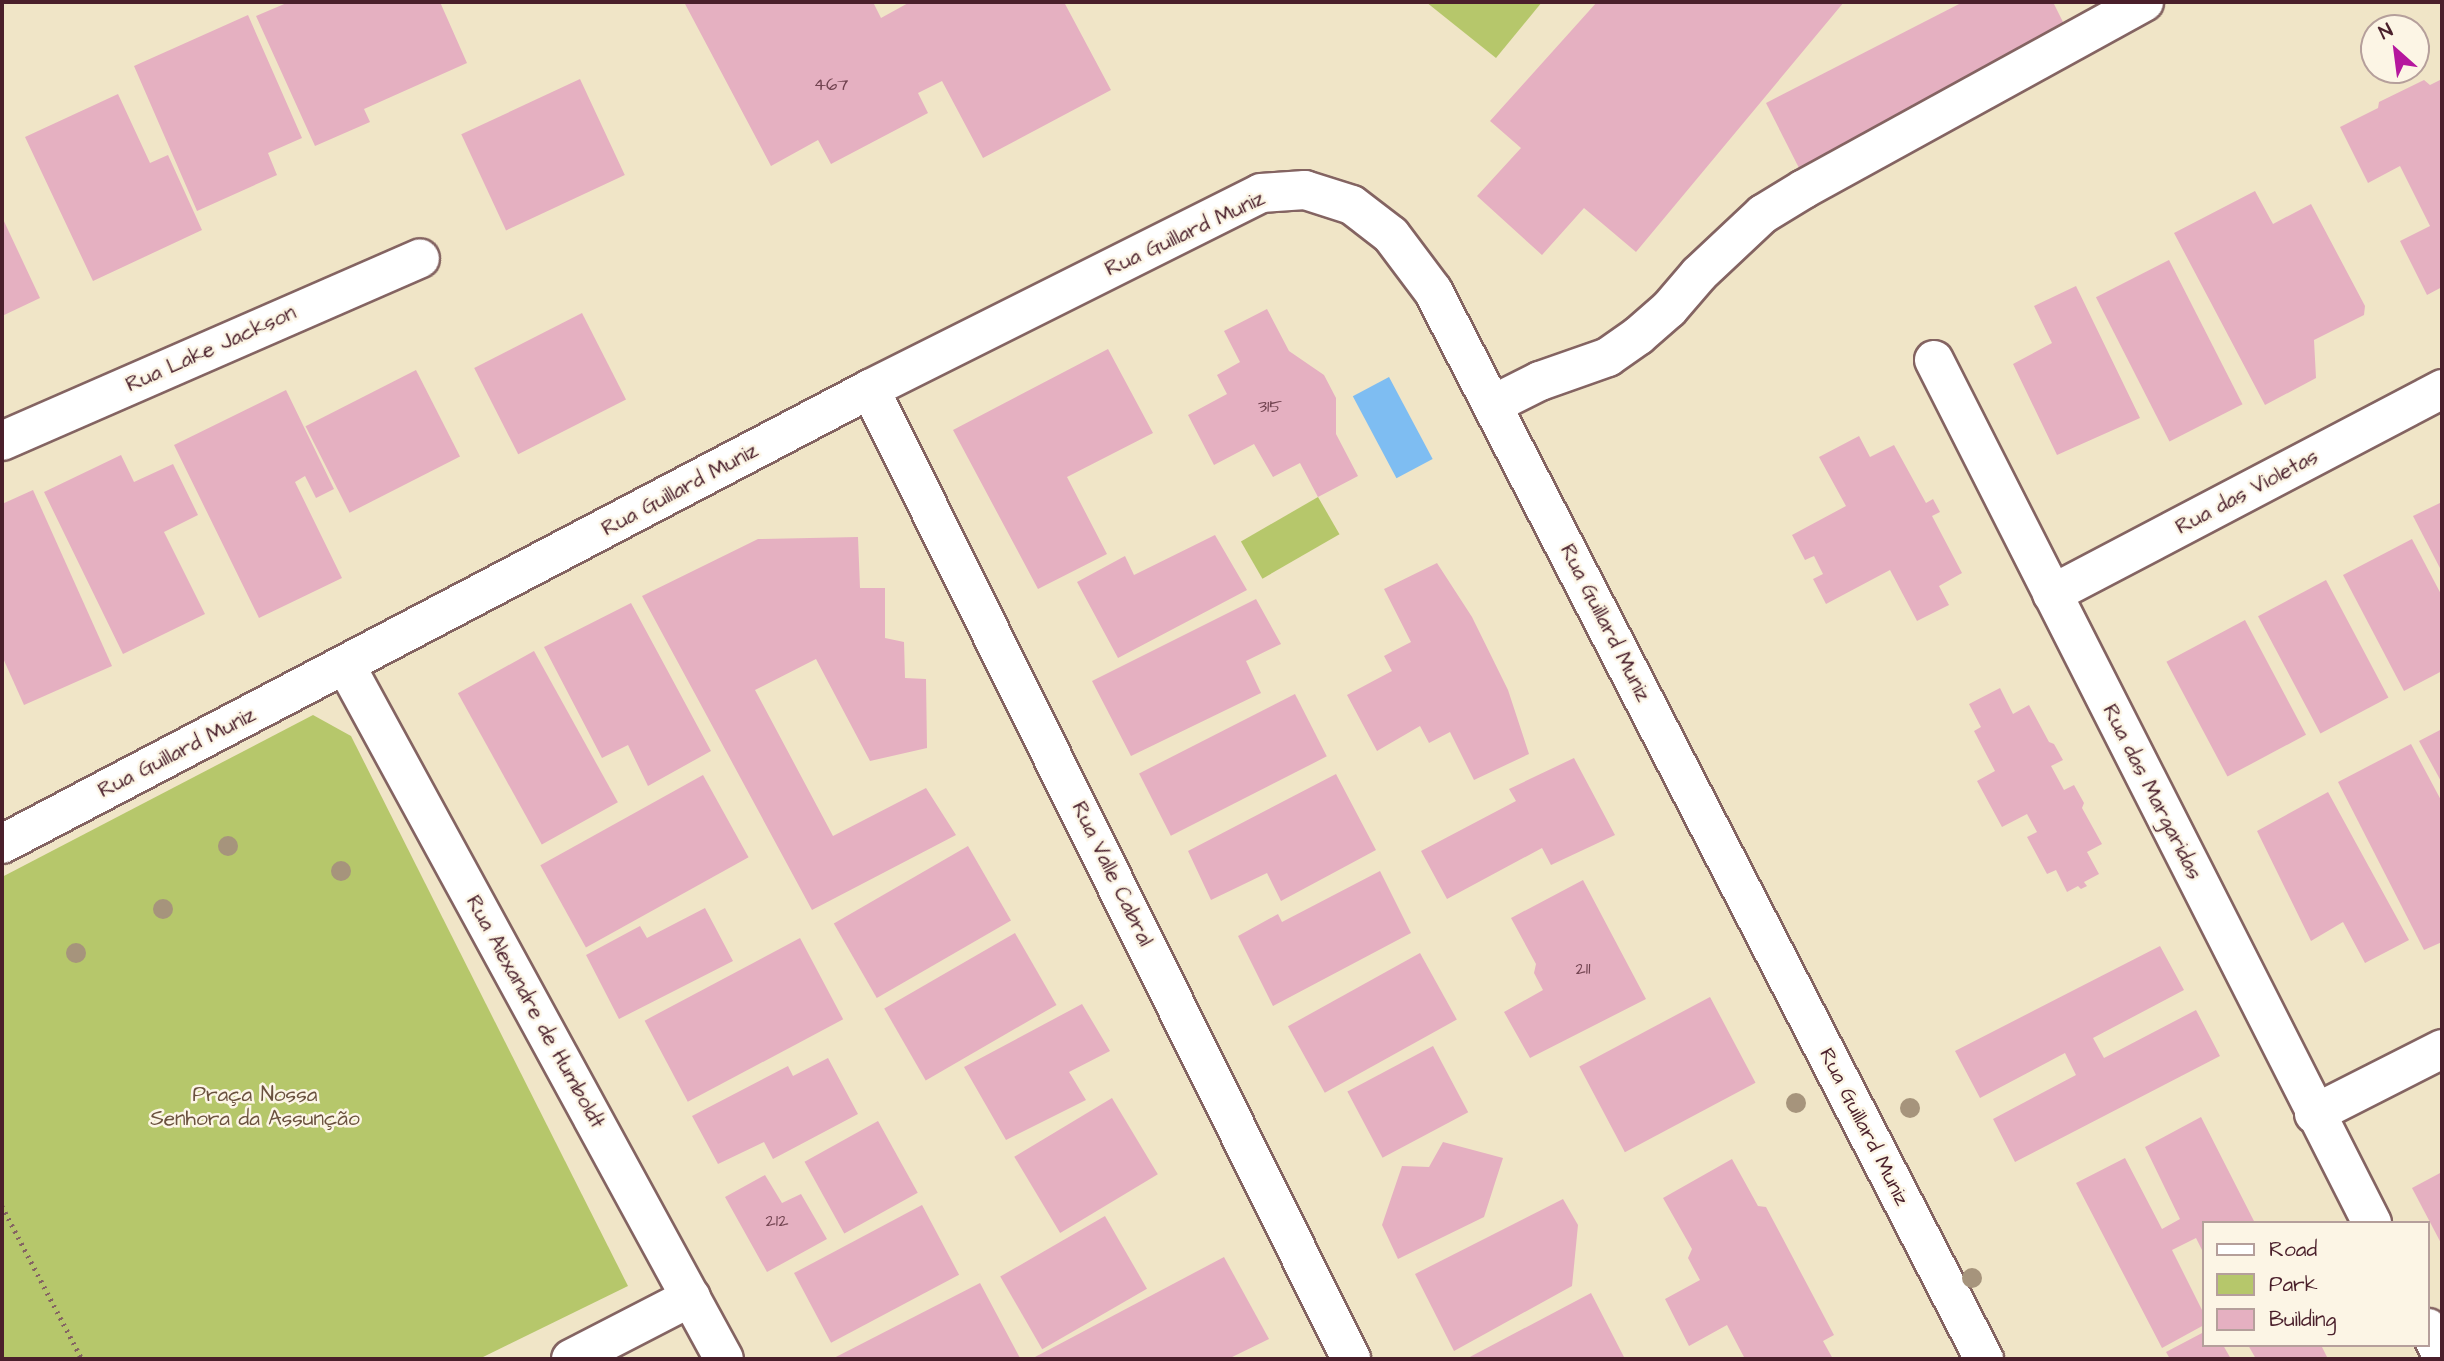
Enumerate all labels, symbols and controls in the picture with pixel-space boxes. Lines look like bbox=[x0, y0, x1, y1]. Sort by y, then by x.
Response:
north arrow bbox=[2360, 14, 2430, 84]
text: N bbox=[2374, 17, 2397, 47]
house number: 467 bbox=[814, 74, 848, 96]
street label: Rua Guillard Muniz bbox=[1101, 186, 1269, 282]
street label: Rua Lake Jackson bbox=[122, 300, 300, 398]
house number: 315 bbox=[1258, 396, 1282, 418]
street label: Rua Guillard Muniz bbox=[598, 438, 762, 542]
street label: Rua das Violetas bbox=[2171, 444, 2323, 540]
street label: Rua Guillard Muniz bbox=[1554, 540, 1656, 706]
street label: Rua das Margaridas bbox=[2097, 700, 2207, 884]
street label: Rua Guillard Muniz bbox=[94, 702, 260, 804]
street label: Rua Valle Cabral bbox=[1066, 798, 1158, 950]
street label: Rua Alexandre de Humboldt bbox=[460, 891, 610, 1133]
house number: 211 bbox=[1576, 958, 1590, 980]
street label: Rua Guillard Muniz bbox=[1813, 1044, 1915, 1210]
park label: Praça Nossa Senhora da Assunção bbox=[150, 1082, 360, 1132]
house number: 212 bbox=[766, 1210, 788, 1232]
legend bbox=[2202, 1221, 2430, 1347]
text: Road bbox=[2269, 1235, 2317, 1264]
text: Park bbox=[2269, 1270, 2318, 1299]
text: Building bbox=[2269, 1305, 2336, 1334]

